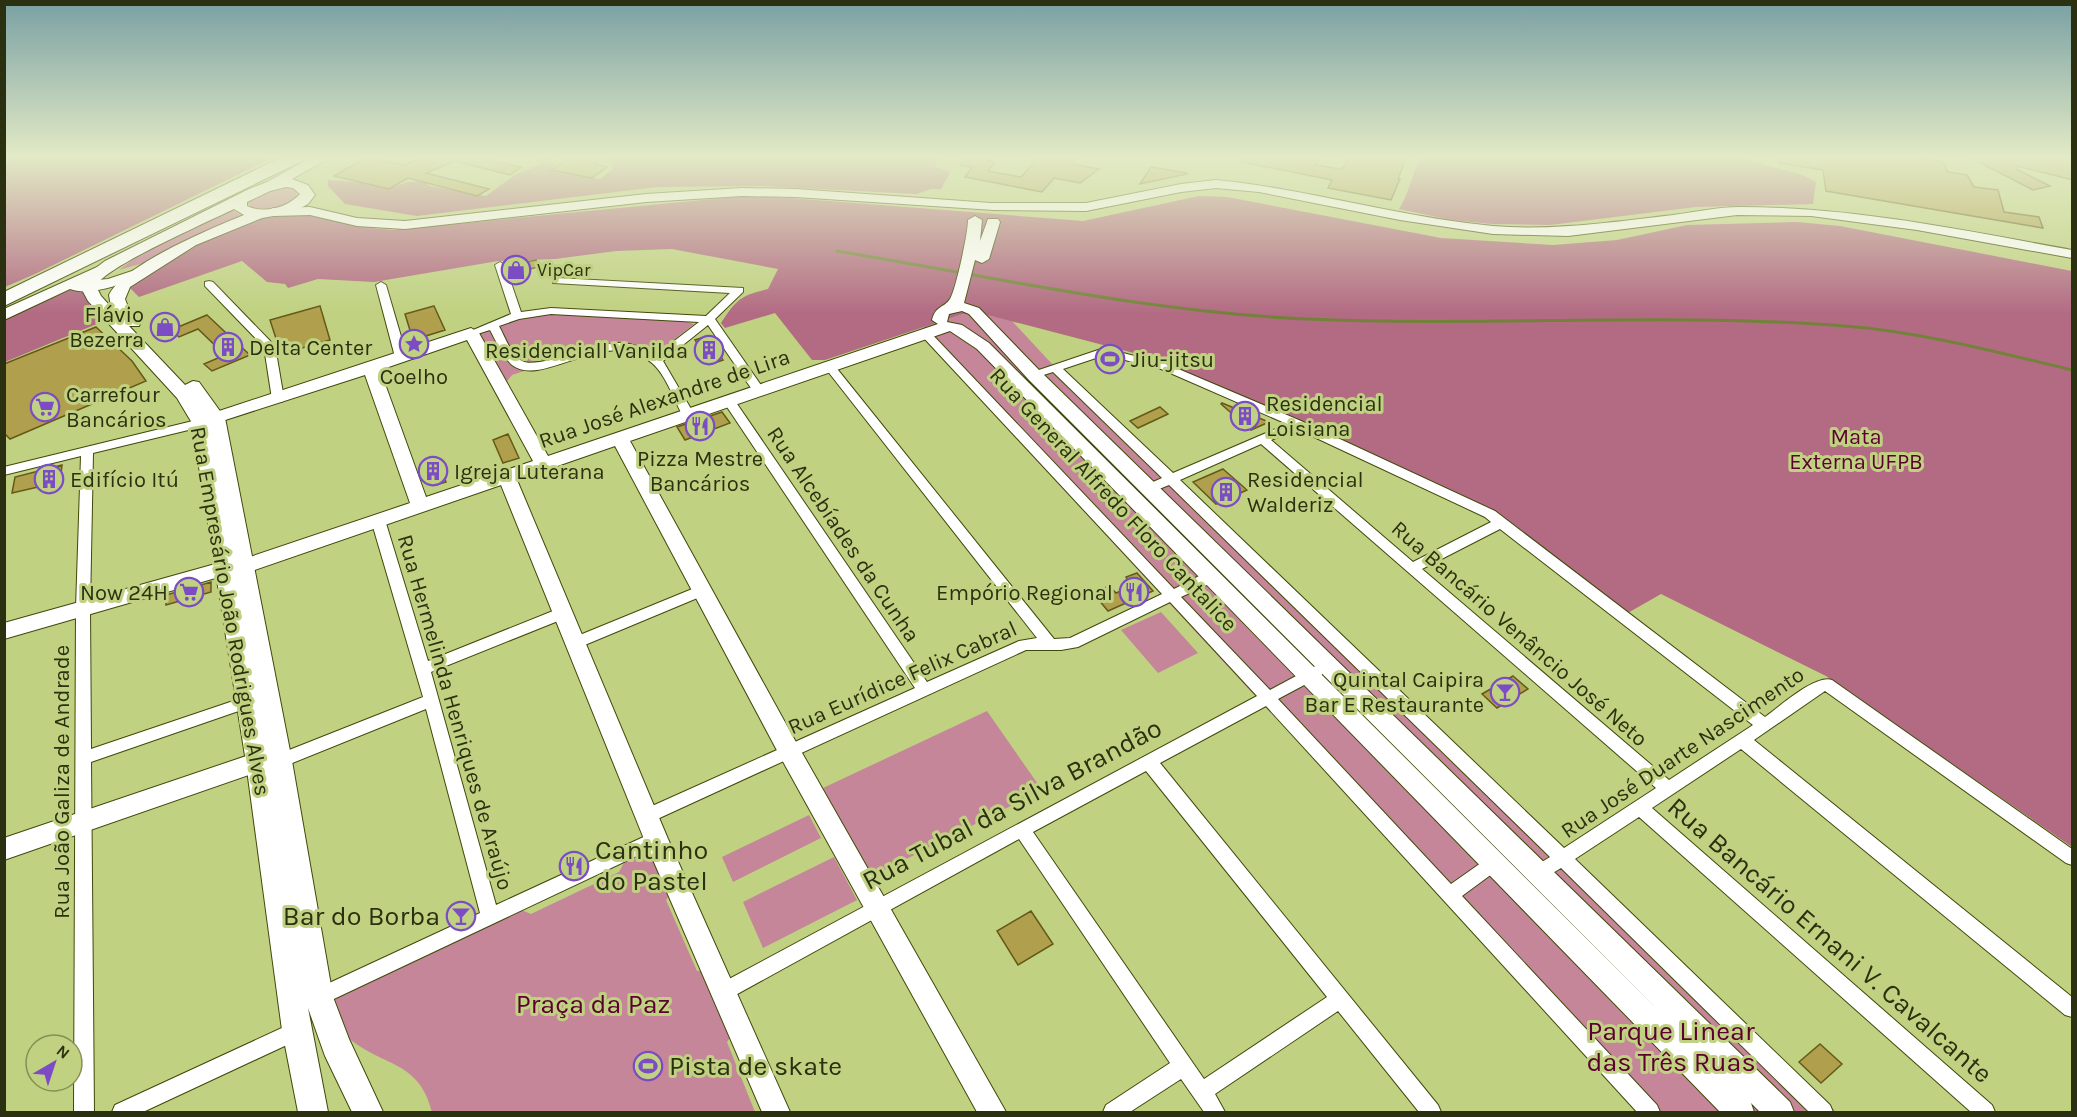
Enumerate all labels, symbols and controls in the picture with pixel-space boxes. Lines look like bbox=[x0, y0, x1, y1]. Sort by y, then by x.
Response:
shop icon: VipCar bbox=[500, 254, 532, 286]
place label: VipCar bbox=[537, 259, 591, 281]
place label: Flávio Bezerra bbox=[69, 302, 144, 353]
shop icon: Flávio Bezerra bbox=[149, 311, 181, 343]
place icon: Coelho bbox=[398, 328, 430, 360]
building icon: Delta Center bbox=[212, 331, 244, 363]
building icon: Residenciall Vanilda bbox=[693, 334, 725, 366]
place label: Delta Center bbox=[249, 335, 372, 361]
place label: Residenciall Vanilda bbox=[485, 338, 688, 364]
sports icon: Jiu-jitsu bbox=[1094, 343, 1126, 375]
street label: Rua José Alexandre de Lira bbox=[535, 344, 793, 454]
place label: Jiu-jitsu bbox=[1131, 347, 1214, 373]
street label: Rua General Alfredo Floro Cantalice bbox=[984, 362, 1242, 637]
place label: Coelho bbox=[380, 364, 448, 390]
place label: Carrefour Bancários bbox=[66, 382, 167, 433]
supermarket icon: Carrefour Bancários bbox=[29, 391, 61, 423]
place label: Residencial Loisiana bbox=[1266, 391, 1383, 442]
building icon: Residencial Loisiana bbox=[1229, 400, 1261, 432]
restaurant icon: Pizza Mestre Bancários bbox=[684, 410, 716, 442]
street label: Rua Alcebíades da Cunha bbox=[761, 422, 925, 647]
park label: Mata Externa UFPB bbox=[1789, 424, 1923, 475]
street label: Rua Empresário João Rodrigues Alves bbox=[185, 425, 275, 798]
place label: Pizza Mestre Bancários bbox=[637, 446, 763, 497]
building icon: Igreja Luterana bbox=[417, 455, 449, 487]
place label: Igreja Luterana bbox=[454, 459, 605, 485]
building icon: Edifício Itú bbox=[33, 463, 65, 495]
place label: Edifício Itú bbox=[70, 467, 179, 493]
place label: Residencial Walderiz bbox=[1247, 467, 1364, 518]
building icon: Residencial Walderiz bbox=[1210, 476, 1242, 508]
street label: Rua Bancário Venâncio José Neto bbox=[1386, 515, 1653, 752]
street label: Rua Hermelinda Henriques de Araújo bbox=[392, 531, 518, 893]
supermarket icon: Now 24H bbox=[173, 576, 205, 608]
restaurant icon: Empório Regional bbox=[1118, 576, 1150, 608]
place label: Now 24H bbox=[80, 580, 168, 606]
place label: Empório Regional bbox=[936, 580, 1113, 606]
street label: Rua Eurídice Felix Cabral bbox=[784, 616, 1021, 740]
street label: Rua João Galiza de Andrade bbox=[49, 645, 75, 919]
street label: Rua José Duarte Nascimento bbox=[1556, 662, 1809, 844]
place label: Quintal Caipira Bar E Restaurante bbox=[1305, 667, 1484, 718]
bar icon: Quintal Caipira Bar E Restaurante bbox=[1489, 676, 1521, 708]
street label: Rua Tubal da Silva Brandão bbox=[857, 711, 1167, 897]
street label: Rua Bancário Ernani V. Cavalcante bbox=[1661, 790, 1999, 1090]
place label: Cantinho do Pastel bbox=[595, 834, 708, 897]
restaurant icon: Cantinho do Pastel bbox=[558, 850, 590, 882]
place label: Bar do Borba bbox=[283, 900, 440, 932]
bar icon: Bar do Borba bbox=[445, 900, 477, 932]
park label: Praça da Paz bbox=[516, 988, 670, 1020]
park label: Parque Linear das Três Ruas bbox=[1586, 1015, 1756, 1078]
north arrow bbox=[24, 1033, 84, 1093]
text: N bbox=[53, 1041, 74, 1063]
sports icon: Pista de skate bbox=[632, 1050, 664, 1082]
place label: Pista de skate bbox=[669, 1050, 842, 1082]

